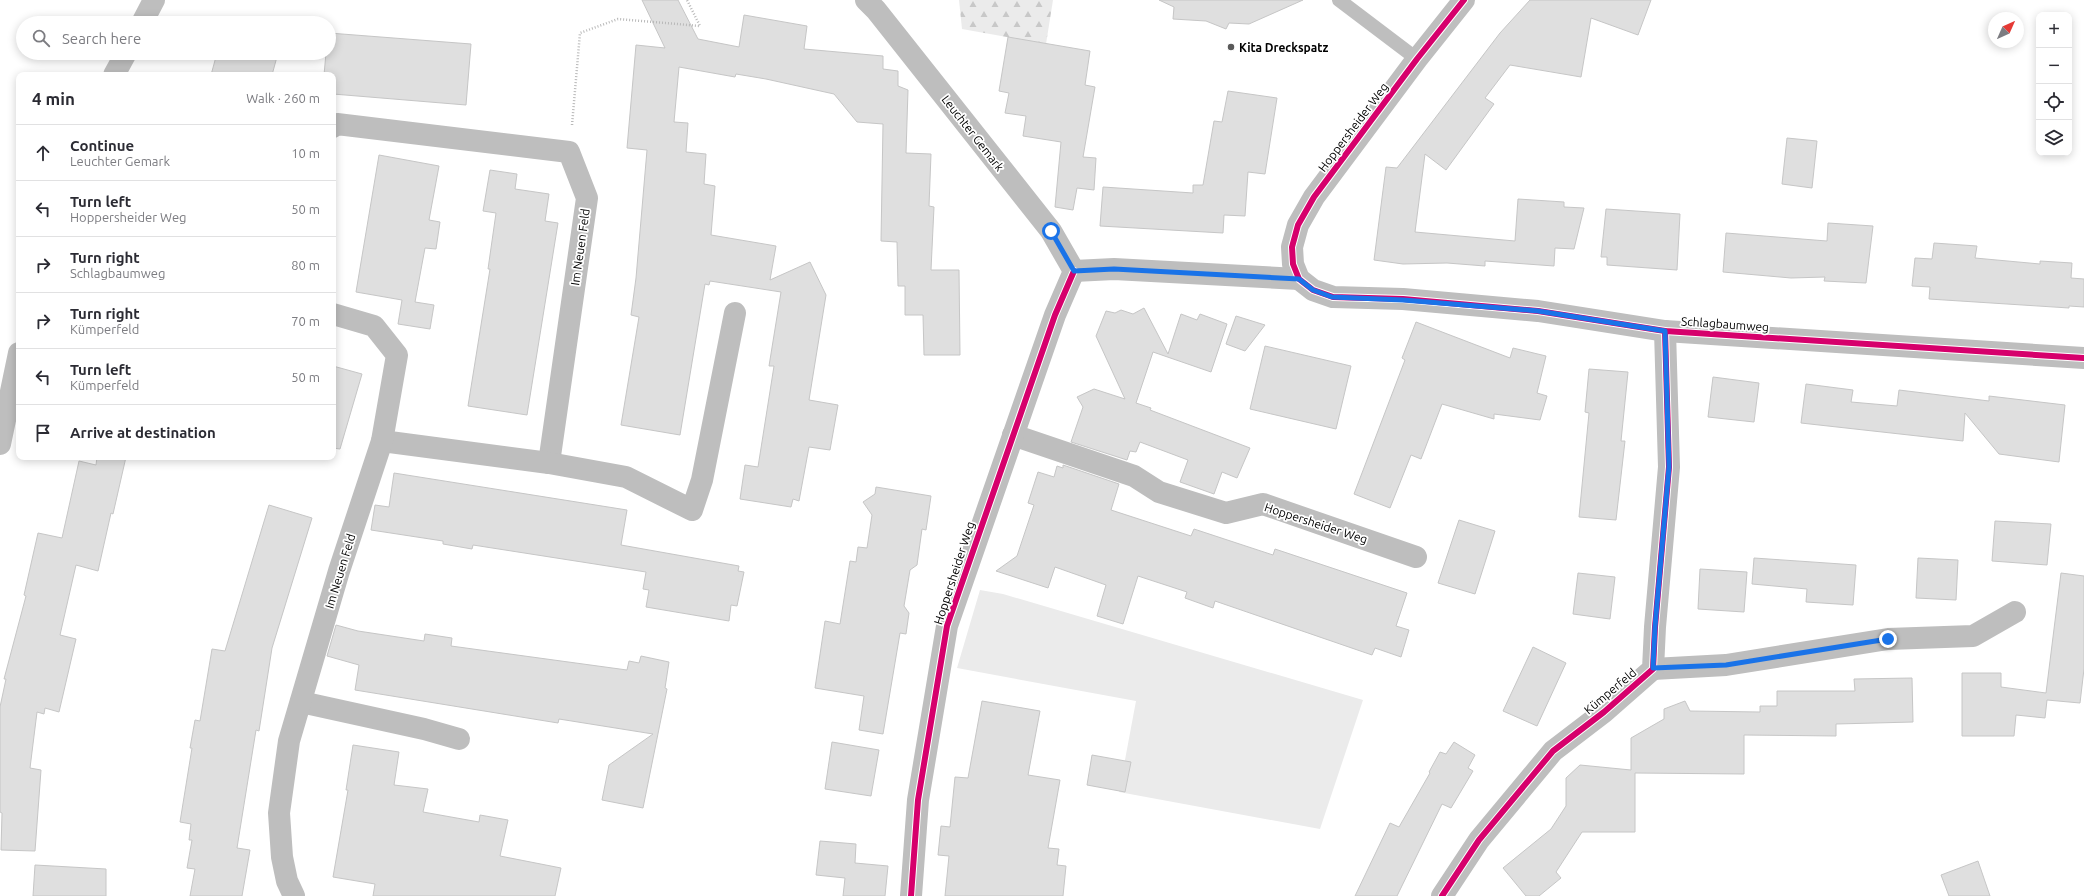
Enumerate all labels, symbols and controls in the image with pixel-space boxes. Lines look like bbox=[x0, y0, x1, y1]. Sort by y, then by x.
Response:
north arrow bbox=[1988, 12, 2024, 48]
map controls bbox=[2036, 12, 2072, 156]
button: + bbox=[2036, 12, 2072, 48]
search box bbox=[16, 16, 336, 60]
icon: search bbox=[30, 27, 52, 49]
text: Search here bbox=[62, 30, 141, 47]
place label: Kita Dreckspatz bbox=[1239, 41, 1328, 54]
marker: Kita Dreckspatz bbox=[1226, 42, 1236, 52]
button: − bbox=[2036, 48, 2072, 84]
street label: Hoppersheider Weg bbox=[1315, 80, 1391, 174]
button: locate bbox=[2036, 84, 2072, 120]
text: 4 min bbox=[32, 89, 75, 108]
text: Walk · 260 m bbox=[246, 91, 320, 105]
street label: Leuchter Gemark bbox=[939, 93, 1007, 173]
button: layers bbox=[2036, 120, 2072, 156]
text: Continue bbox=[70, 137, 134, 154]
icon: ahead bbox=[32, 142, 54, 164]
text: 10 m bbox=[291, 146, 320, 160]
text: Leuchter Gemark bbox=[70, 154, 170, 168]
text: Turn left bbox=[70, 193, 131, 210]
icon: left bbox=[32, 198, 54, 220]
text: 50 m bbox=[291, 202, 320, 216]
street label: Im Neuen Feld bbox=[568, 208, 592, 286]
text: Hoppersheider Weg bbox=[70, 210, 187, 224]
route start bbox=[1042, 222, 1060, 240]
text: Turn right bbox=[70, 249, 140, 266]
icon: right bbox=[32, 254, 54, 276]
text: 80 m bbox=[291, 258, 320, 272]
text: Schlagbaumweg bbox=[70, 266, 166, 280]
text: Turn right bbox=[70, 305, 140, 322]
icon: right bbox=[32, 310, 54, 332]
text: 70 m bbox=[291, 314, 320, 328]
street label: Schlagbaumweg bbox=[1681, 314, 1769, 334]
text: Kümperfeld bbox=[70, 322, 139, 336]
text: Turn left bbox=[70, 361, 131, 378]
icon: left bbox=[32, 366, 54, 388]
text: 50 m bbox=[291, 370, 320, 384]
text: Kümperfeld bbox=[70, 378, 139, 392]
icon: arrive bbox=[32, 422, 54, 444]
text: Arrive at destination bbox=[70, 424, 216, 441]
street label: Hoppersheider Weg bbox=[1263, 500, 1369, 546]
street label: Hoppersheider Weg bbox=[931, 520, 977, 626]
street label: Im Neuen Feld bbox=[322, 532, 358, 610]
route end bbox=[1879, 630, 1897, 648]
street label: Kümperfeld bbox=[1581, 665, 1639, 717]

